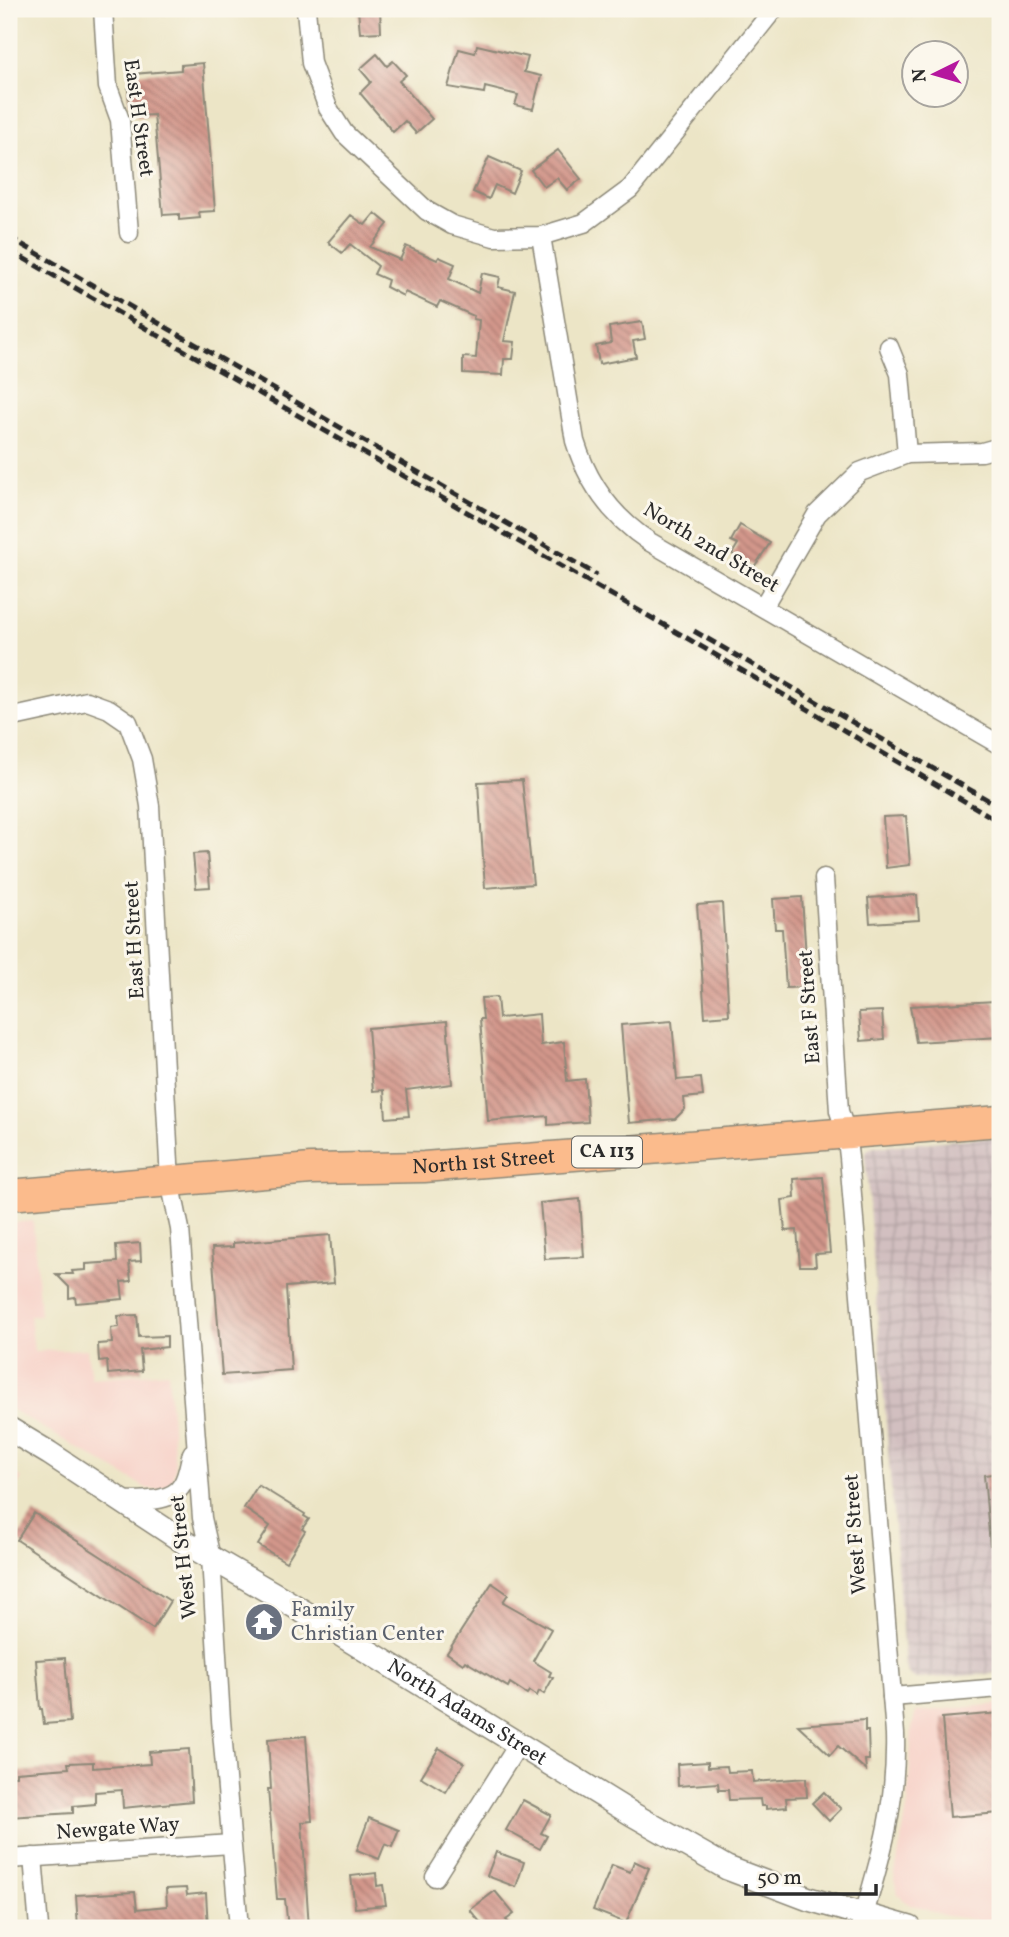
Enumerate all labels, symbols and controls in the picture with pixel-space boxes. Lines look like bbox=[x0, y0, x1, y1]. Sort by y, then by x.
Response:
north arrow bbox=[900, 38, 970, 108]
street label: East H Street bbox=[115, 57, 161, 179]
text: N bbox=[906, 67, 934, 83]
street label: North 2nd Street bbox=[637, 496, 785, 600]
street label: East H Street bbox=[117, 880, 153, 1000]
street label: East F Street bbox=[792, 949, 828, 1065]
road number: CA 113 bbox=[572, 1136, 642, 1168]
street label: North 1st Street bbox=[412, 1142, 556, 1182]
street label: West F Street bbox=[837, 1473, 875, 1595]
street label: West H Street bbox=[163, 1493, 205, 1621]
place label: Family Christian Center bbox=[291, 1596, 445, 1649]
temple icon: Family Christian Center bbox=[243, 1601, 285, 1643]
street label: North Adams Street bbox=[382, 1652, 553, 1773]
street label: Newgate Way bbox=[55, 1810, 181, 1848]
scale bar bbox=[746, 1853, 876, 1897]
text: 50 m bbox=[757, 1864, 802, 1893]

